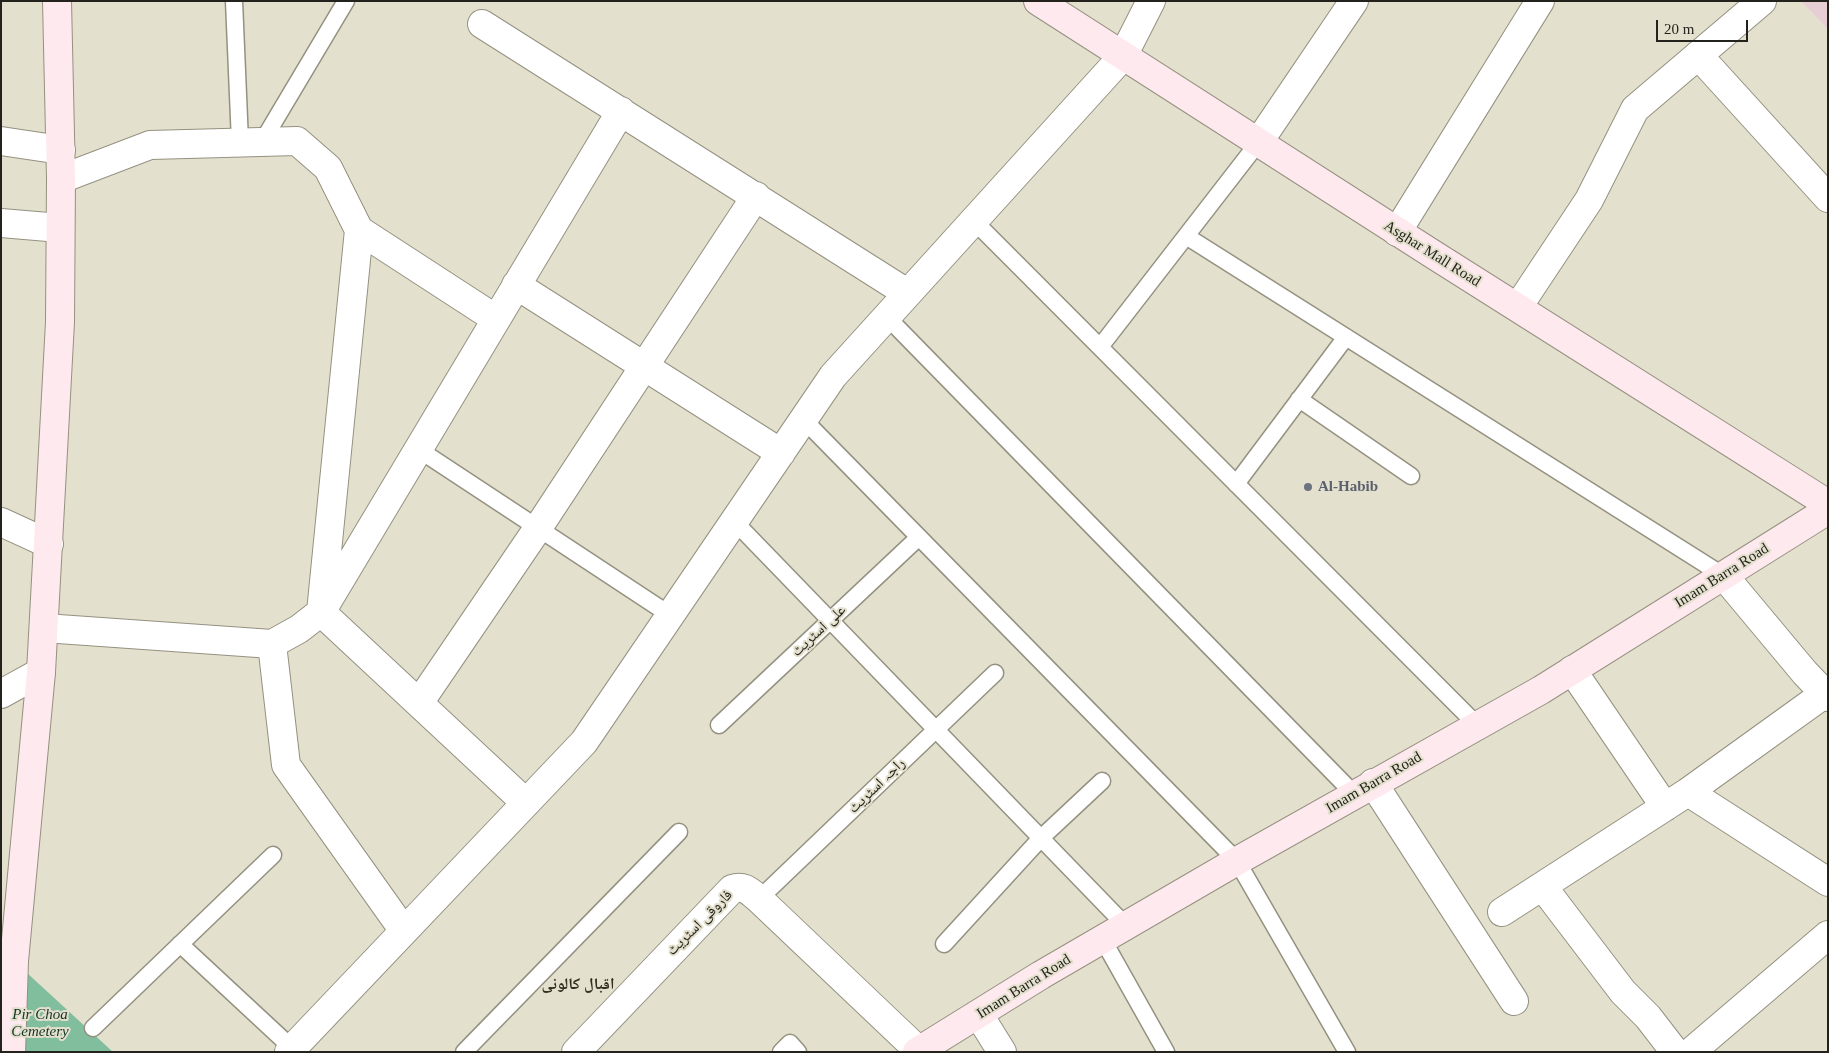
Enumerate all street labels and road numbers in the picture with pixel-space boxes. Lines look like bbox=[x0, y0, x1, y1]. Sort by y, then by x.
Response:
street label: Asghar Mall Road bbox=[1380, 217, 1484, 291]
street label: Imam Barra Road bbox=[1672, 540, 1772, 612]
street label: علی اسٹریٹ bbox=[788, 601, 850, 661]
street label: Imam Barra Road bbox=[1323, 748, 1425, 818]
street label: راجہ اسٹریٹ bbox=[845, 755, 909, 817]
street label: فاروقی اسٹریٹ bbox=[663, 886, 737, 960]
street label: Imam Barra Road bbox=[974, 951, 1074, 1023]

